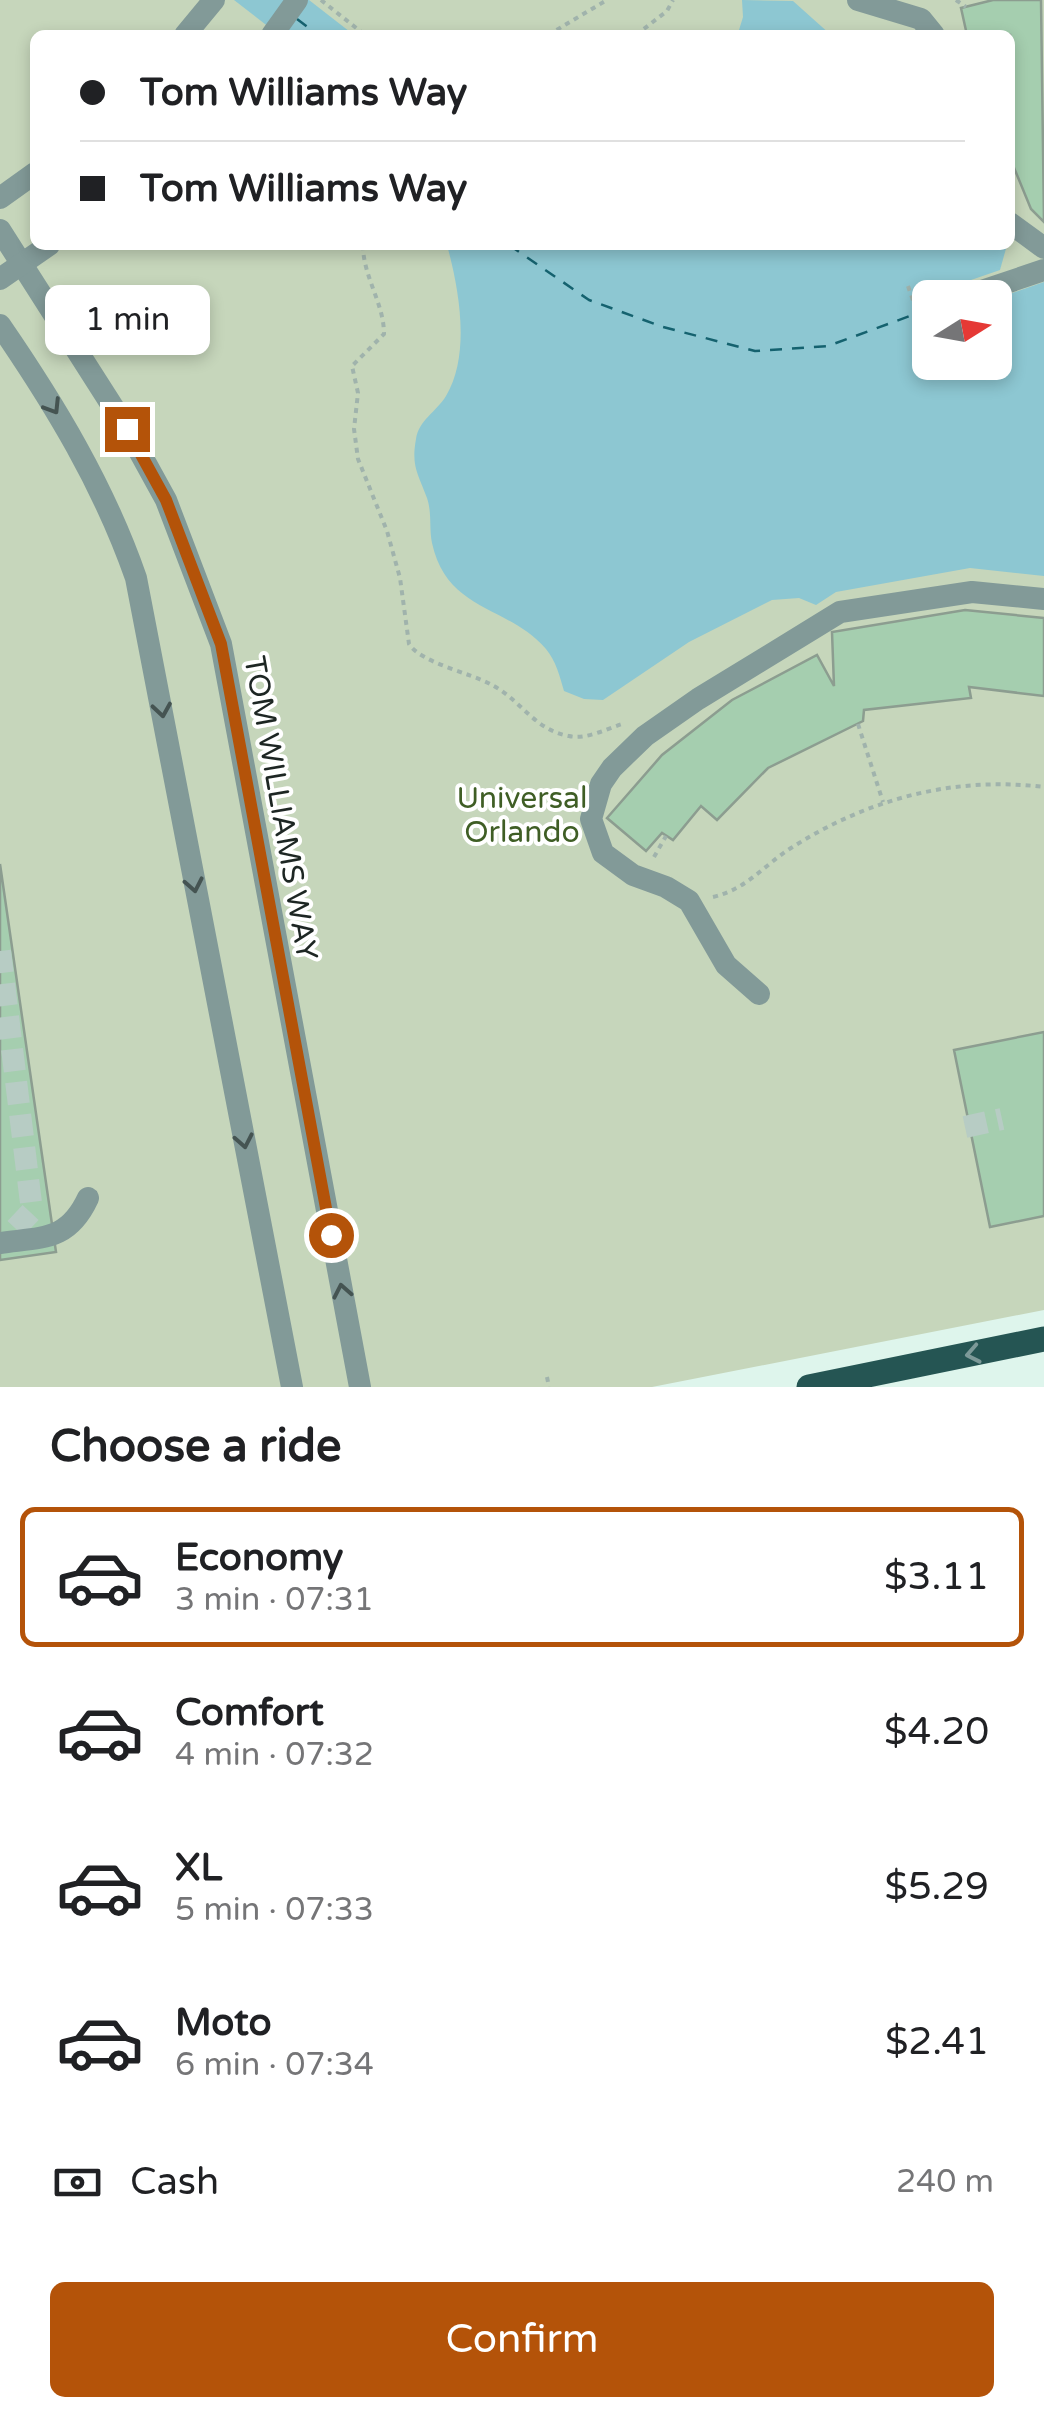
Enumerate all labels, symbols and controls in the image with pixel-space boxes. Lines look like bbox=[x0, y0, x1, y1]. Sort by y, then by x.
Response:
text: Tom Williams Way bbox=[140, 70, 467, 116]
text: Tom Williams Way bbox=[140, 166, 467, 212]
north arrow bbox=[912, 280, 1012, 380]
map controls bbox=[912, 280, 1012, 380]
callout: 1 min bbox=[44, 284, 210, 354]
text: 1 min bbox=[85, 301, 170, 339]
one-way arrow bbox=[41, 396, 60, 414]
route end bbox=[105, 407, 150, 452]
street label: TOM WILLIAMS WAY bbox=[236, 653, 326, 963]
one-way arrow bbox=[151, 701, 172, 718]
park label: Universal Orlando bbox=[457, 780, 587, 851]
one-way arrow bbox=[182, 876, 203, 893]
one-way arrow bbox=[232, 1132, 253, 1149]
route start bbox=[309, 1213, 354, 1258]
one-way arrow bbox=[332, 1283, 353, 1300]
one-way arrow bbox=[964, 1342, 981, 1363]
text: Choose a ride bbox=[50, 1420, 341, 1474]
icon: car bbox=[55, 1532, 145, 1622]
text: Economy bbox=[175, 1535, 343, 1581]
text: $3.11 bbox=[884, 1554, 989, 1600]
text: 3 min · 07:31 bbox=[175, 1581, 374, 1619]
icon: car bbox=[55, 1687, 145, 1777]
text: Comfort bbox=[175, 1690, 324, 1736]
text: $4.20 bbox=[884, 1709, 989, 1755]
text: 4 min · 07:32 bbox=[175, 1736, 374, 1774]
icon: car bbox=[55, 1842, 145, 1932]
text: XL bbox=[175, 1845, 222, 1891]
text: $5.29 bbox=[884, 1864, 989, 1910]
text: 5 min · 07:33 bbox=[175, 1891, 374, 1929]
icon: car bbox=[55, 1997, 145, 2087]
text: Moto bbox=[175, 2000, 271, 2046]
text: $2.41 bbox=[885, 2019, 989, 2065]
text: 6 min · 07:34 bbox=[175, 2046, 374, 2084]
icon: cash bbox=[50, 2155, 105, 2210]
text: Cash bbox=[130, 2159, 219, 2205]
text: 240 m bbox=[896, 2163, 994, 2201]
button: Confirm bbox=[50, 2282, 994, 2397]

